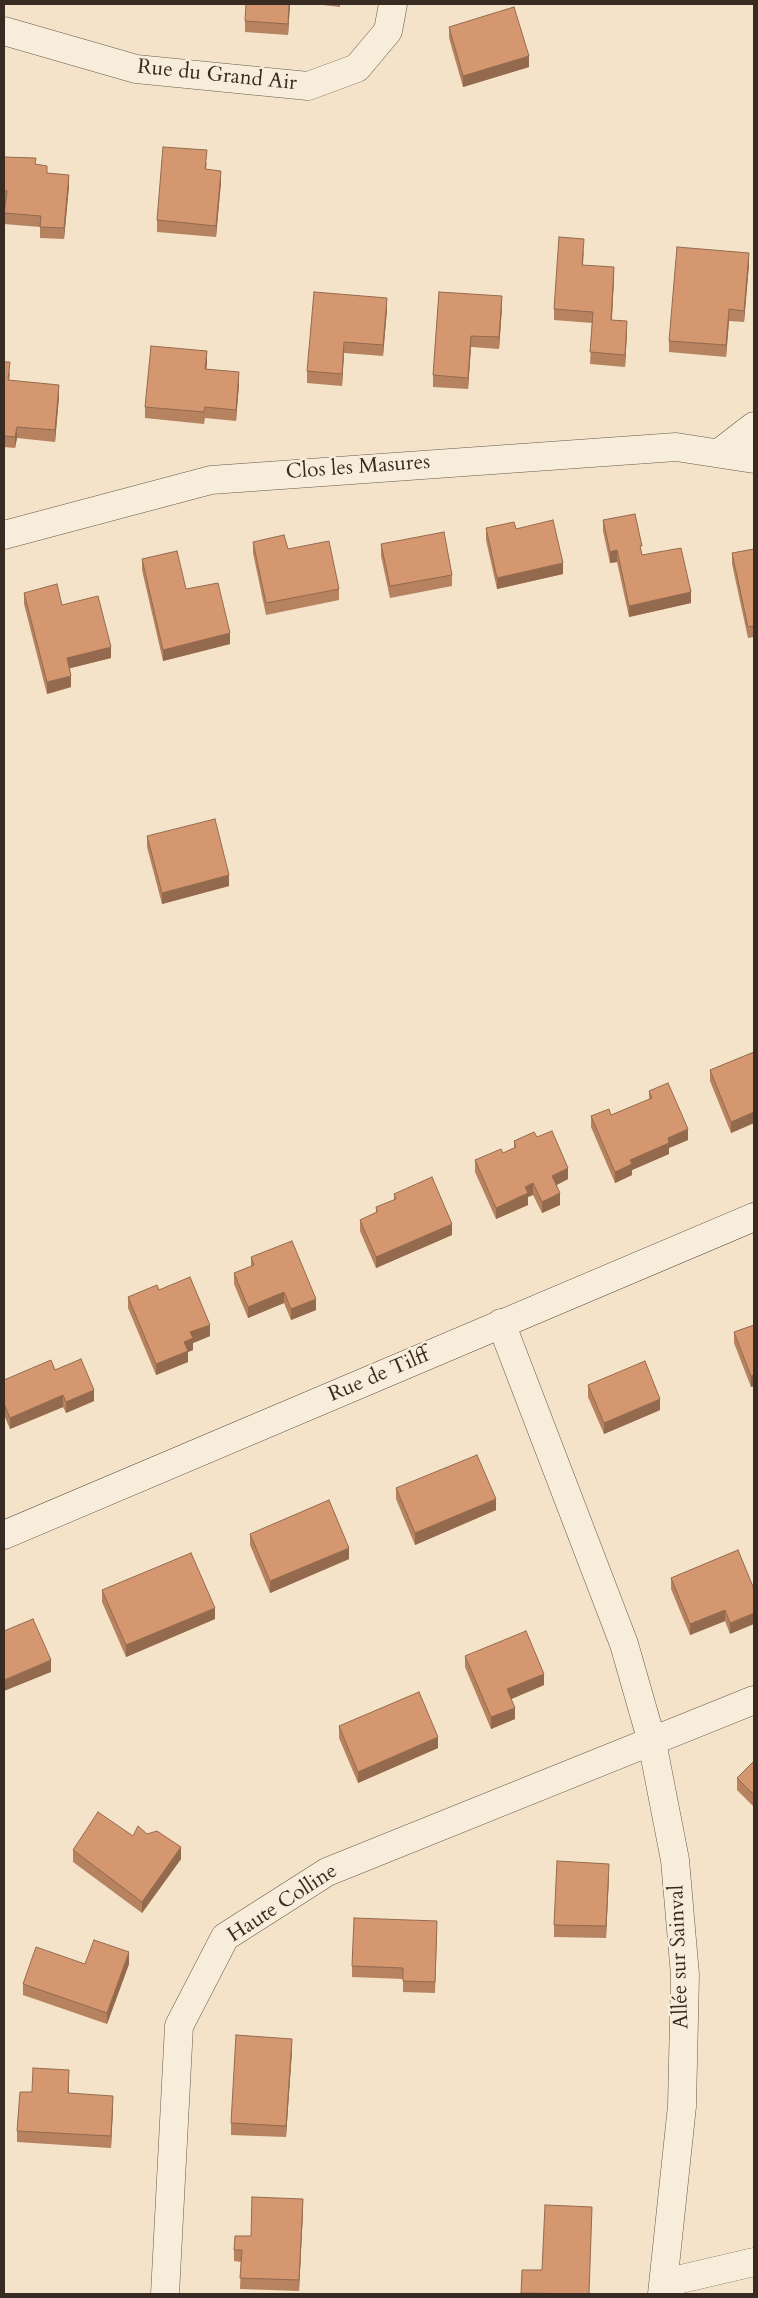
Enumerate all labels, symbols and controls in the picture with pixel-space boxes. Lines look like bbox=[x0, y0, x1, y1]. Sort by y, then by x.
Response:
street label: Rue du Grand Air bbox=[136, 55, 298, 97]
street label: Clos les Masures bbox=[285, 450, 431, 486]
street label: Rue de Tilff bbox=[325, 1344, 433, 1408]
street label: Haute Colline bbox=[224, 1859, 342, 1949]
street label: Allée sur Sainval bbox=[665, 1884, 695, 2030]

